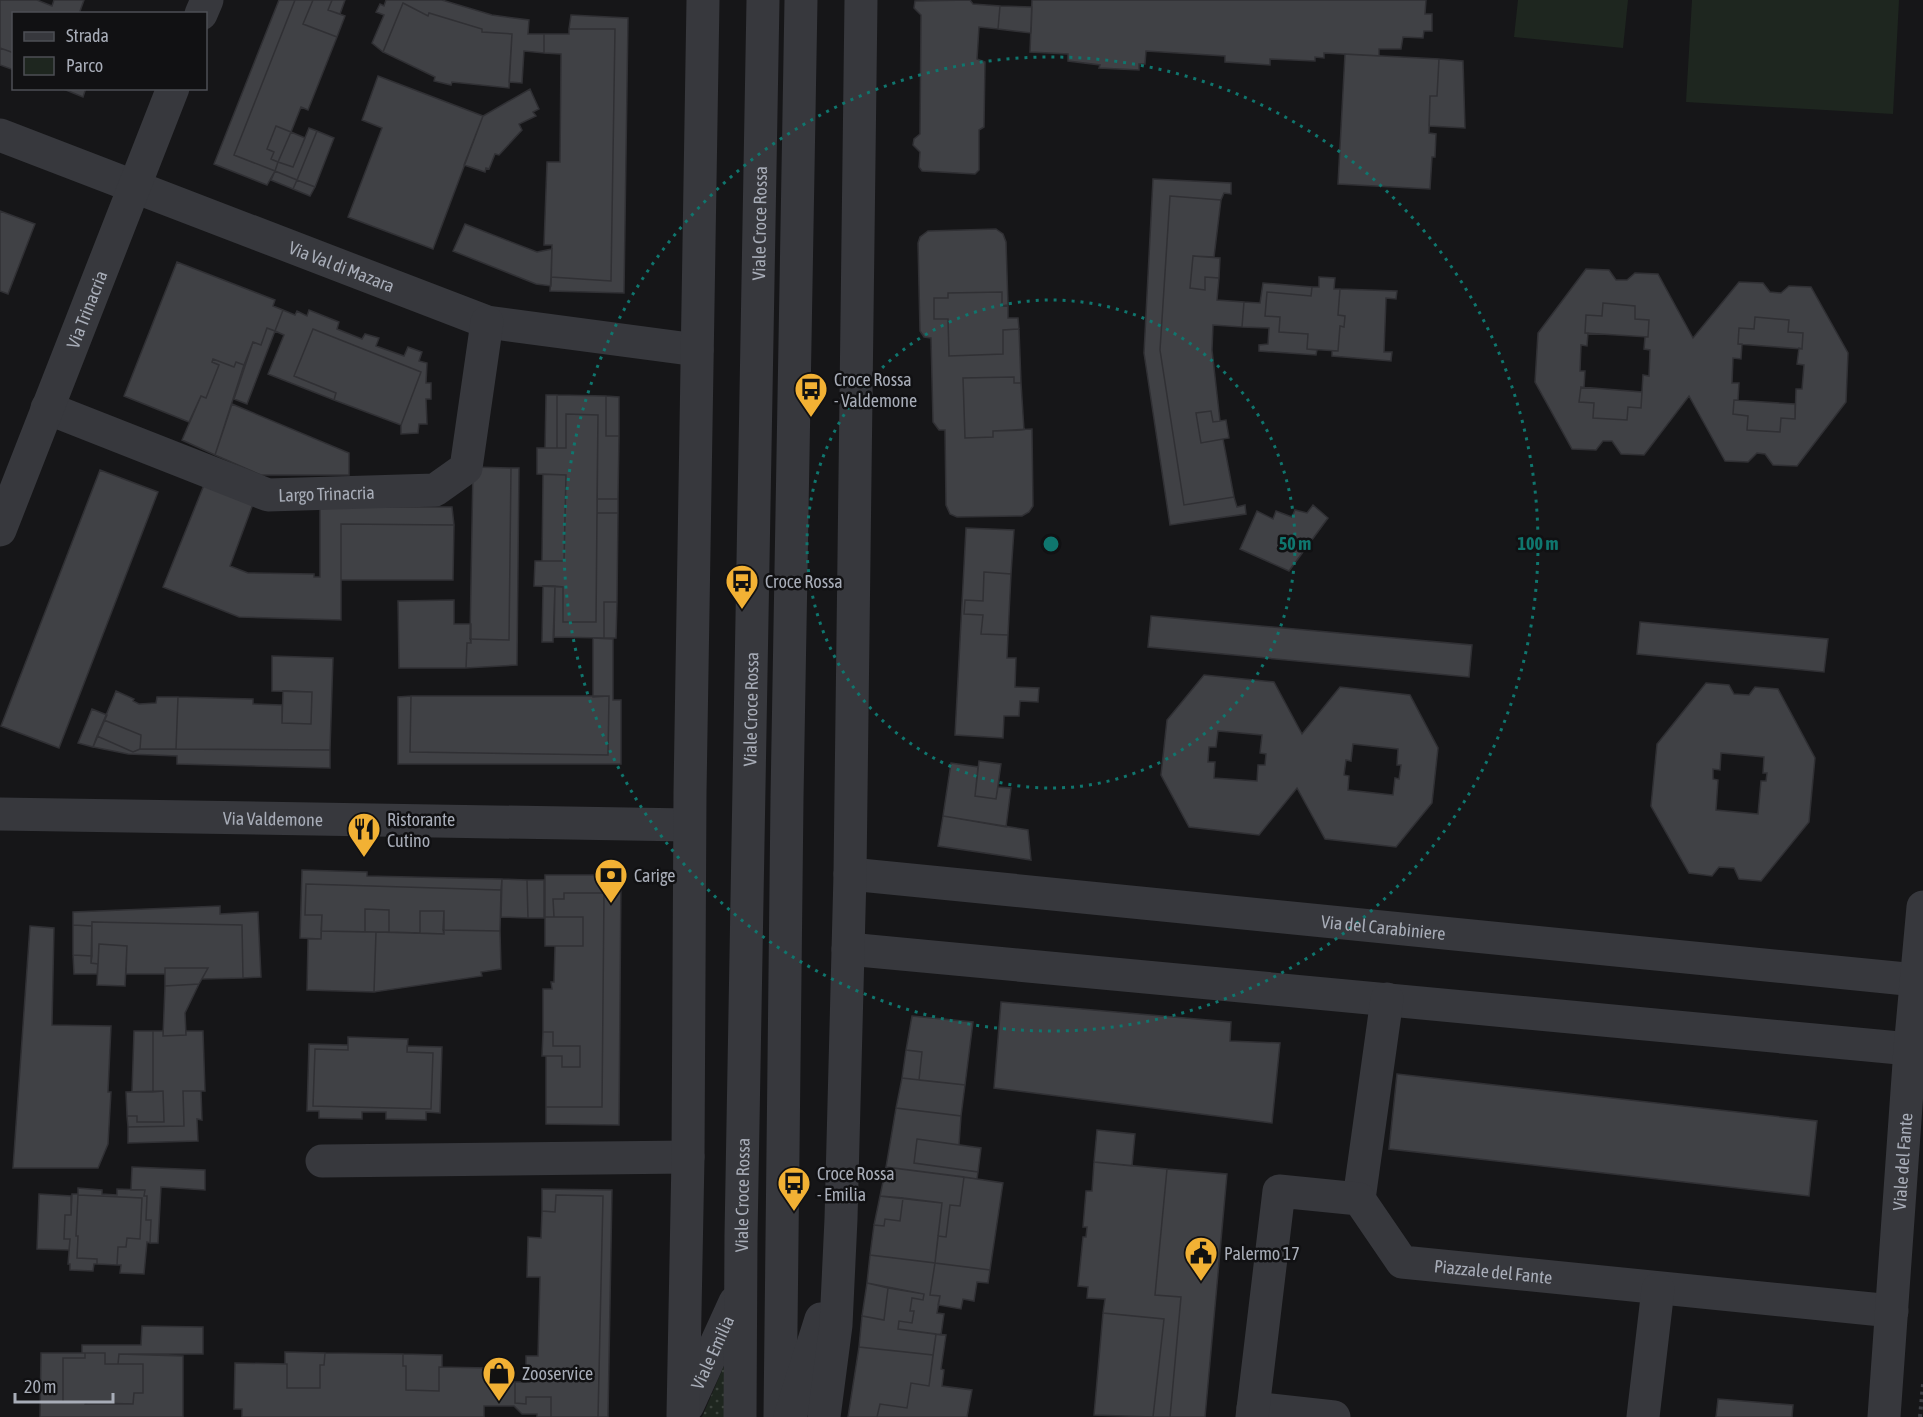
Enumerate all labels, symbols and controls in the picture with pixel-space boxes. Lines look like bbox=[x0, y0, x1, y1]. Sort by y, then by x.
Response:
legend bbox=[12, 12, 207, 90]
text: Strada bbox=[66, 25, 109, 46]
text: Parco bbox=[66, 55, 103, 76]
street label: Viale Croce Rossa bbox=[748, 166, 771, 281]
street label: Via Val di Mazara bbox=[286, 236, 397, 296]
street label: Via Trinacria bbox=[62, 267, 111, 351]
place label: Croce Rossa - Valdemone bbox=[834, 369, 917, 411]
bus stop icon: Croce Rossa - Valdemone bbox=[793, 371, 829, 418]
street label: Largo Trinacria bbox=[278, 481, 375, 505]
text: 50 m bbox=[1279, 533, 1311, 554]
text: 100 m bbox=[1518, 533, 1558, 554]
centre of rings bbox=[1041, 534, 1061, 554]
bus stop icon: Croce Rossa bbox=[724, 563, 760, 610]
place label: Croce Rossa bbox=[765, 571, 843, 592]
street label: Viale Croce Rossa bbox=[739, 652, 762, 766]
street label: Via Valdemone bbox=[223, 807, 323, 830]
place label: Ristorante Cutino bbox=[387, 809, 455, 851]
restaurant icon: Ristorante Cutino bbox=[346, 811, 382, 858]
bank icon: Carige bbox=[593, 857, 629, 904]
place label: Carige bbox=[634, 865, 675, 886]
street label: Via del Carabiniere bbox=[1320, 910, 1447, 944]
street label: Viale del Fante bbox=[1888, 1112, 1916, 1211]
street label: Viale Croce Rossa bbox=[730, 1138, 753, 1252]
place label: Croce Rossa - Emilia bbox=[817, 1163, 895, 1205]
bus stop icon: Croce Rossa - Emilia bbox=[776, 1165, 812, 1212]
public building icon: Palermo 17 bbox=[1183, 1235, 1219, 1282]
place label: Palermo 17 bbox=[1224, 1243, 1300, 1264]
street label: Piazzale del Fante bbox=[1433, 1255, 1553, 1287]
street label: Viale Emilia bbox=[686, 1312, 738, 1392]
shop icon: Zooservice bbox=[481, 1355, 517, 1402]
place label: Zooservice bbox=[522, 1363, 593, 1384]
scale bar bbox=[15, 1366, 112, 1404]
text: 20 m bbox=[24, 1376, 56, 1397]

